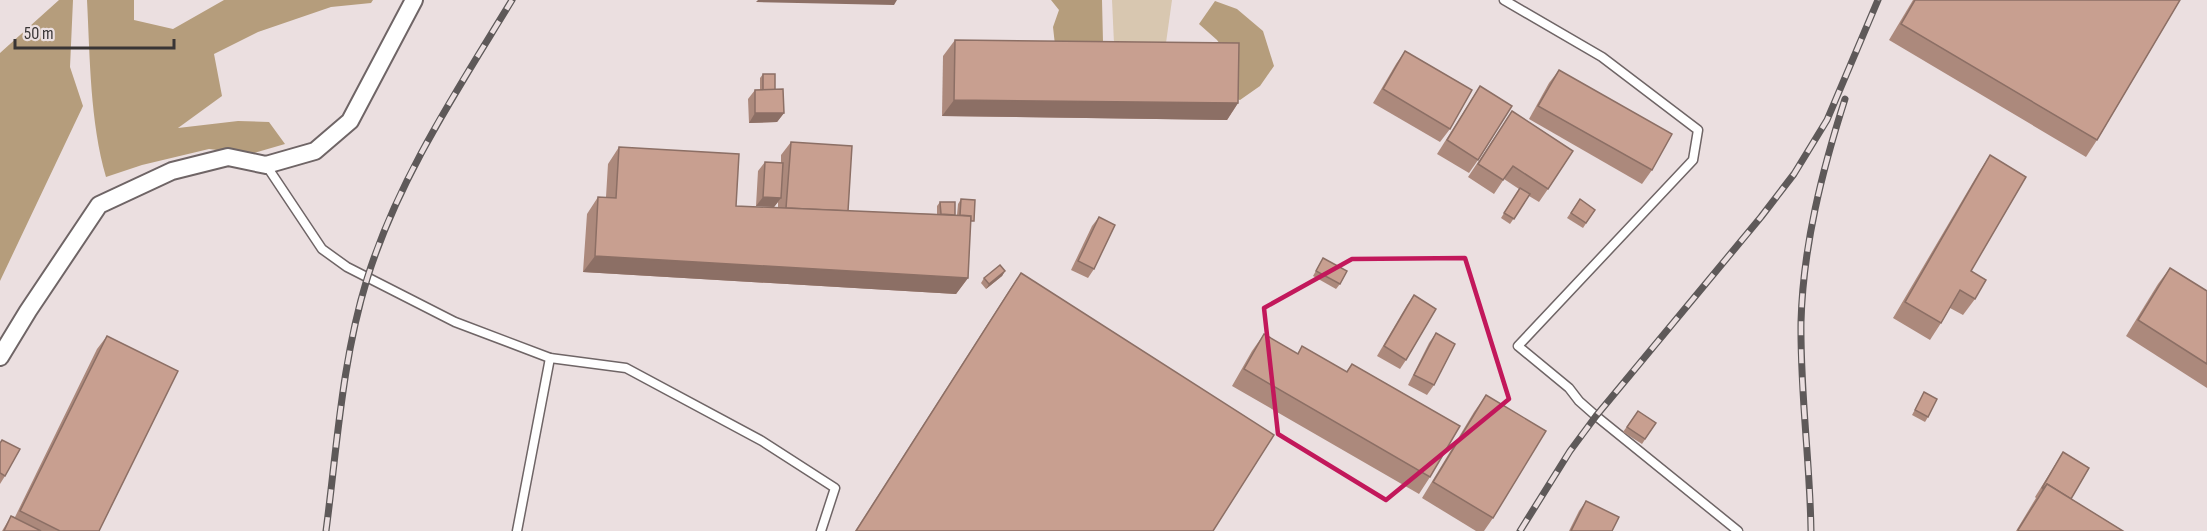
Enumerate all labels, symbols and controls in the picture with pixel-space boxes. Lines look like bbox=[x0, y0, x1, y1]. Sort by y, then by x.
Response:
scale bar bbox=[15, 12, 174, 50]
text: 50 m bbox=[24, 23, 54, 44]

